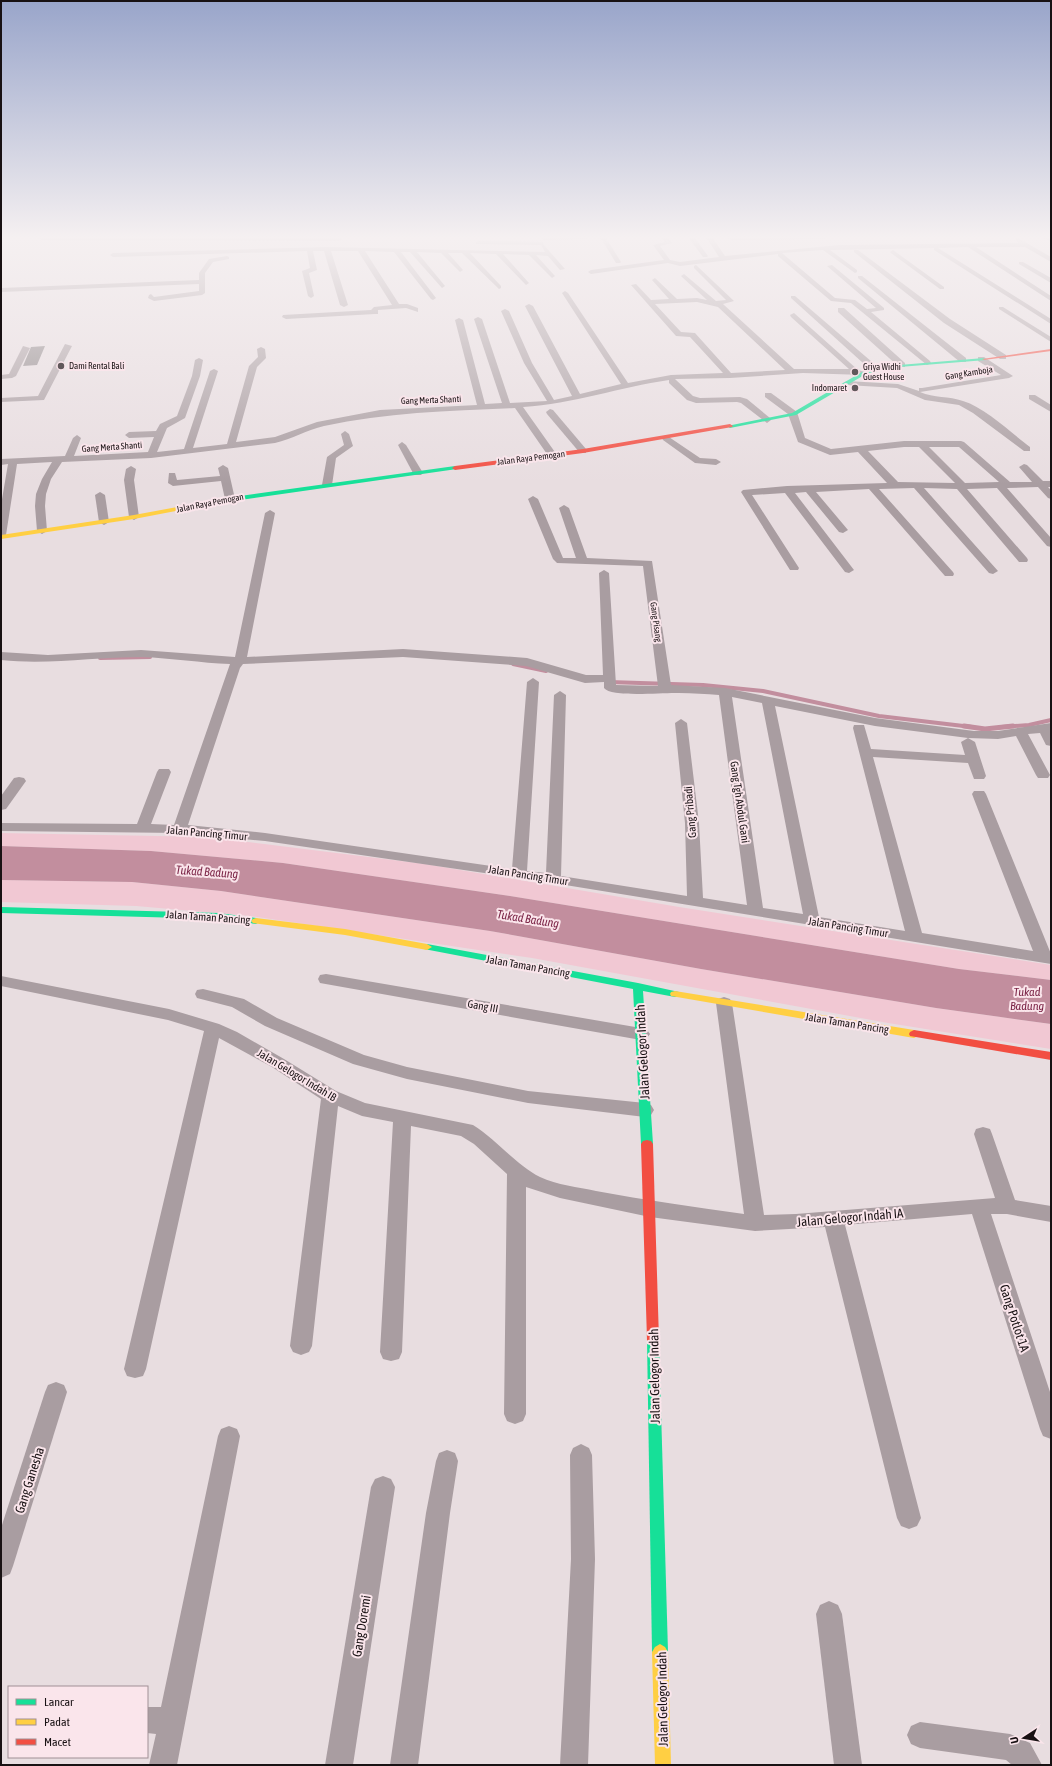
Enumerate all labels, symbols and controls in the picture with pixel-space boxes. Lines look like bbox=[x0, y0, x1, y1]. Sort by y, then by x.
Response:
marker: Dami Rental Bali bbox=[56, 361, 66, 371]
place label: Dami Rental Bali bbox=[69, 361, 124, 371]
place label: Griya Widhi Guest House bbox=[863, 362, 904, 382]
street label: Gang Kamboja bbox=[944, 364, 994, 382]
marker: Griya Widhi Guest House bbox=[850, 367, 860, 377]
place label: Indomaret bbox=[812, 383, 847, 393]
marker: Indomaret bbox=[850, 383, 860, 393]
street label: Gang Merta Shanti bbox=[401, 394, 461, 406]
street label: Gang Merta Shanti bbox=[81, 440, 143, 454]
street label: Jalan Raya Pemogan bbox=[496, 449, 566, 467]
street label: Jalan Raya Pemogan bbox=[176, 492, 244, 514]
street label: Gang Pisang bbox=[648, 601, 664, 643]
street label: Gang Tgh Abdul Gani bbox=[728, 760, 752, 844]
street label: Gang Pribadi bbox=[682, 786, 698, 838]
street label: Jalan Pancing Timur bbox=[166, 823, 249, 843]
water label: Tukad Badung bbox=[175, 863, 239, 881]
street label: Jalan Pancing Timur bbox=[487, 863, 570, 887]
water label: Tukad Badung bbox=[496, 907, 560, 931]
street label: Jalan Taman Pancing bbox=[165, 908, 251, 926]
street label: Jalan Pancing Timur bbox=[807, 915, 890, 939]
street label: Jalan Taman Pancing bbox=[485, 953, 571, 979]
water label: Tukad Badung bbox=[1010, 985, 1044, 1013]
street label: Gang III bbox=[467, 997, 499, 1015]
street label: Jalan Gelogor Indah bbox=[633, 1004, 652, 1100]
street label: Jalan Taman Pancing bbox=[804, 1010, 890, 1036]
street label: Jalan Gelogor Indah IB bbox=[255, 1047, 339, 1104]
street label: Jalan Gelogor Indah IA bbox=[796, 1205, 904, 1230]
street label: Gang Potlot 1A bbox=[997, 1282, 1033, 1354]
street label: Jalan Gelogor Indah bbox=[646, 1328, 663, 1424]
street label: Gang Ganesha bbox=[12, 1445, 47, 1515]
street label: Gang Doremi bbox=[349, 1594, 374, 1658]
street label: Jalan Gelogor Indah bbox=[654, 1651, 671, 1747]
legend bbox=[8, 1686, 148, 1758]
text: Lancar bbox=[44, 1695, 74, 1709]
text: Padat bbox=[44, 1715, 70, 1729]
north arrow bbox=[1004, 1718, 1044, 1758]
text: Macet bbox=[44, 1735, 72, 1749]
text: U bbox=[1008, 1736, 1021, 1745]

